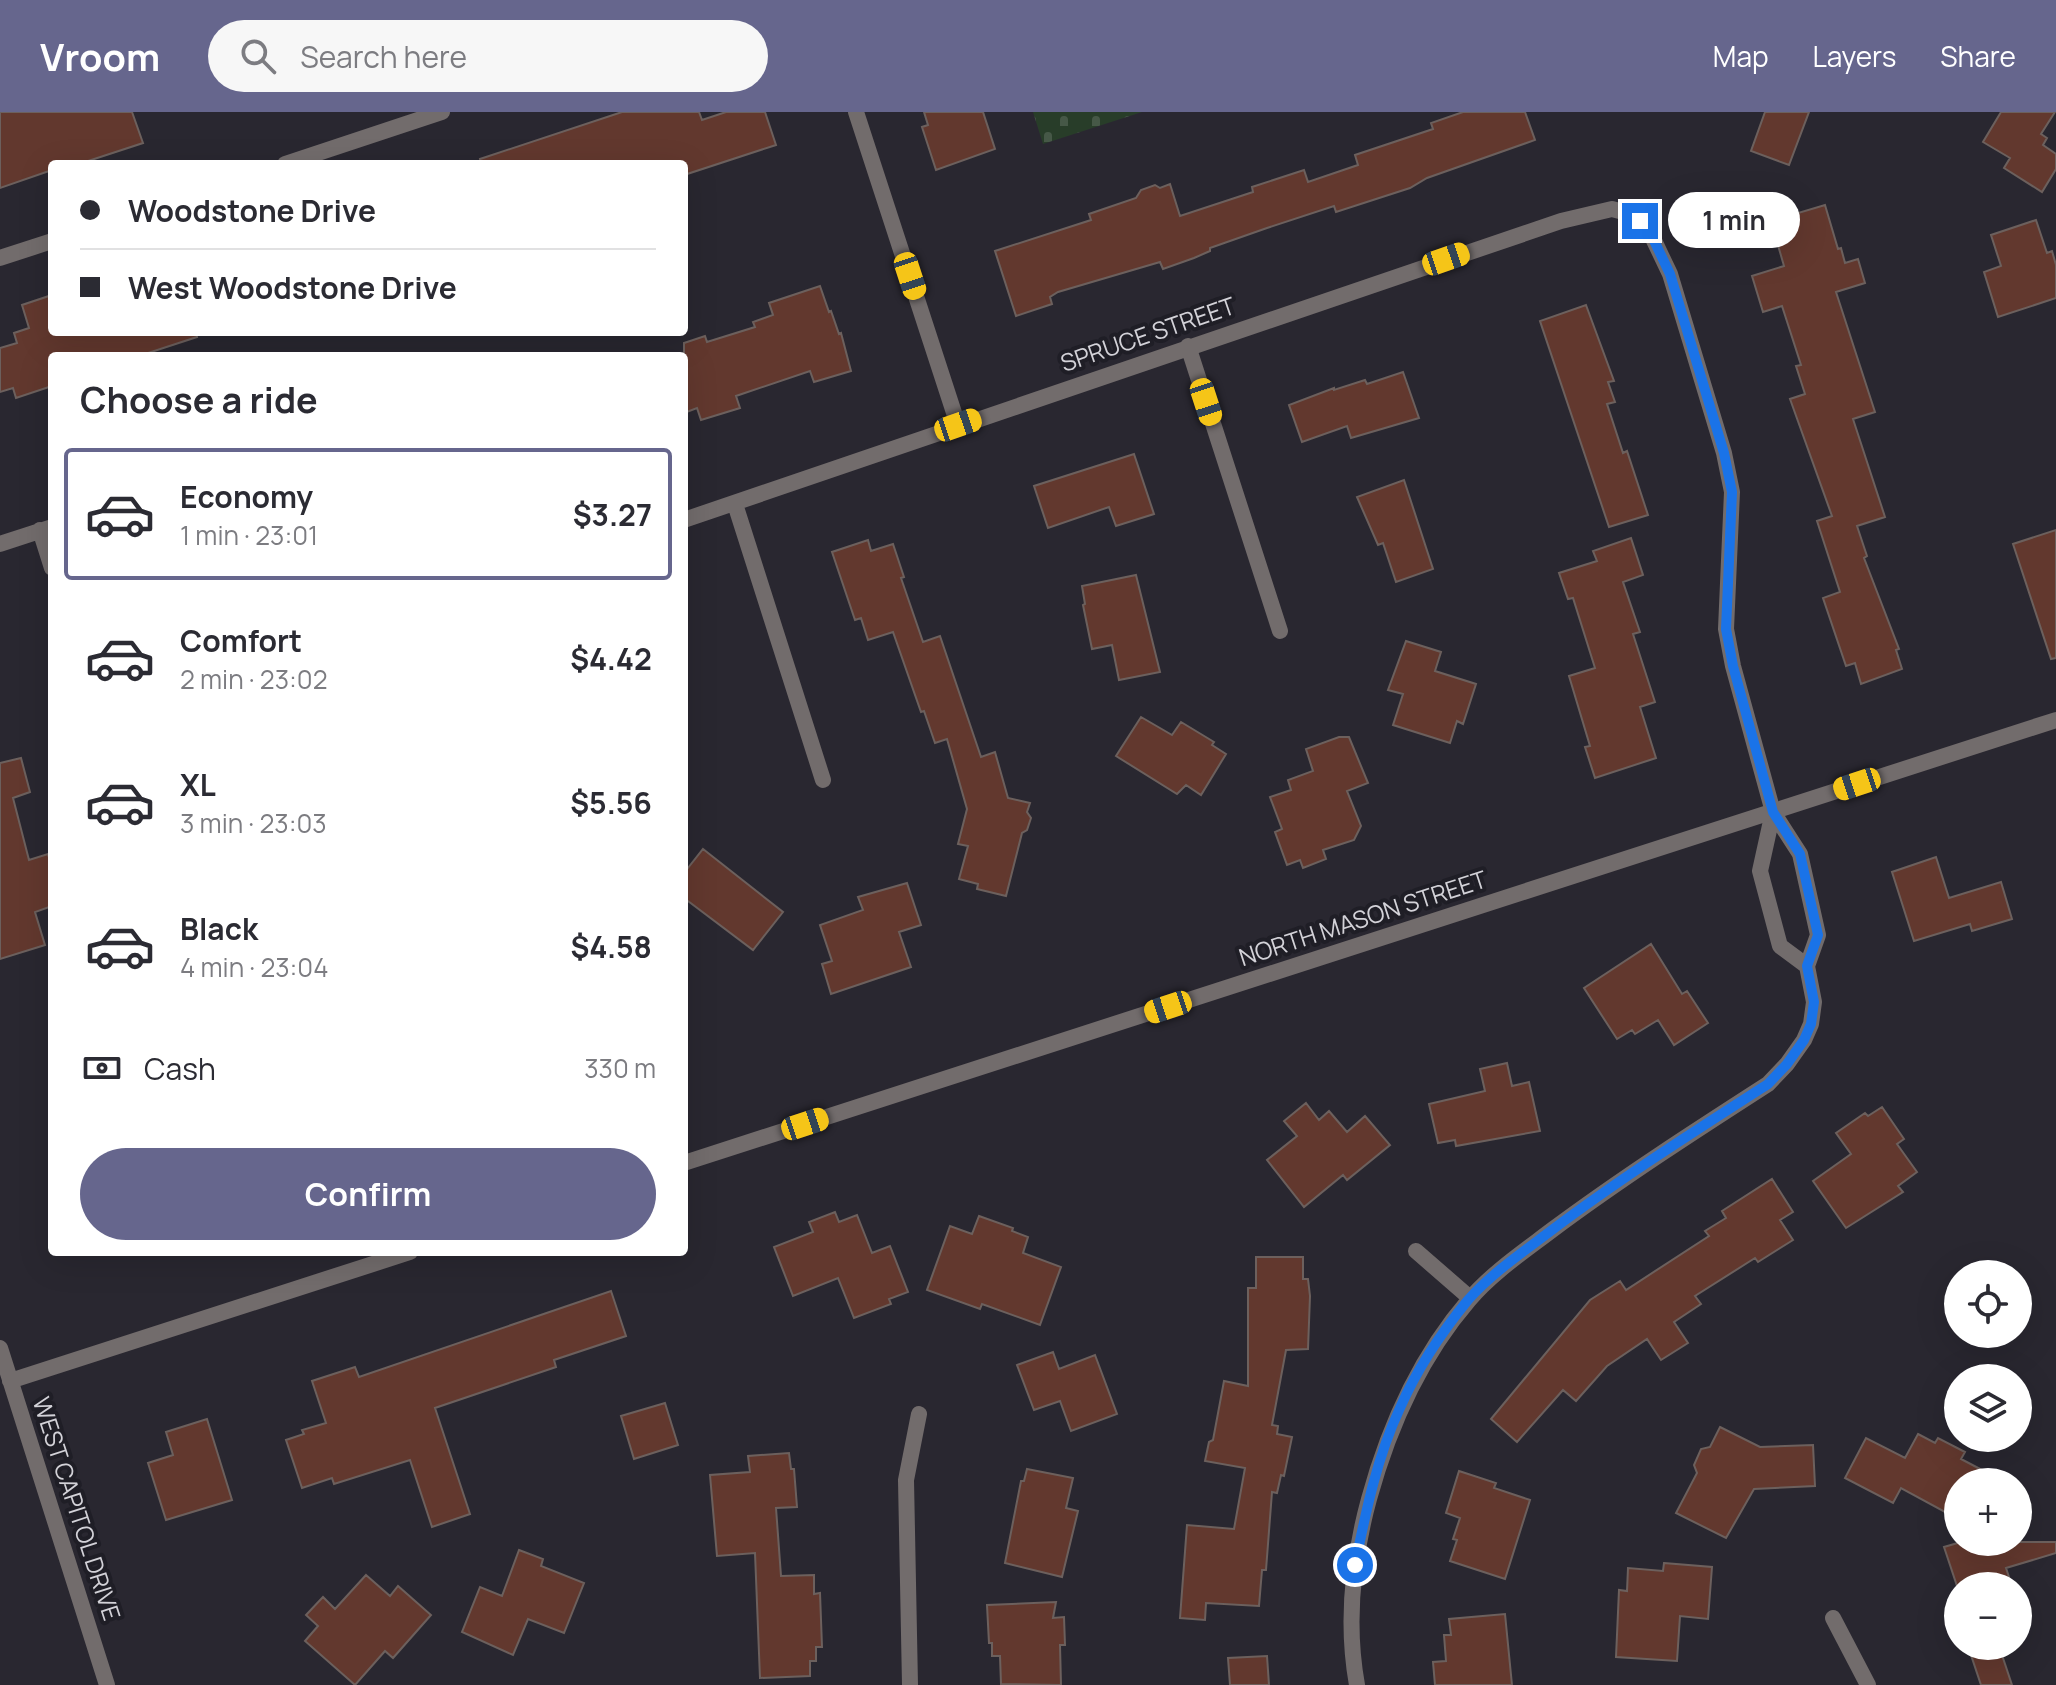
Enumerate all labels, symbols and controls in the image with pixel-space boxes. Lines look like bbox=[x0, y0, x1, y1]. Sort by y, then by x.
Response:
search box bbox=[208, 20, 768, 92]
text: Vroom bbox=[40, 30, 160, 82]
icon: search bbox=[236, 34, 280, 78]
text: Search here bbox=[300, 36, 467, 77]
text: Map bbox=[1713, 37, 1769, 75]
text: Layers bbox=[1813, 37, 1896, 75]
text: Share bbox=[1940, 37, 2016, 75]
text: Woodstone Drive bbox=[128, 190, 376, 231]
callout: 1 min bbox=[1668, 193, 1800, 249]
text: 1 min bbox=[1702, 202, 1766, 238]
route end bbox=[1622, 203, 1658, 239]
car bbox=[1419, 240, 1473, 278]
car bbox=[891, 249, 929, 303]
text: West Woodstone Drive bbox=[128, 267, 457, 308]
street label: SPRUCE STREET bbox=[1056, 288, 1240, 379]
text: Choose a ride bbox=[80, 375, 318, 424]
car bbox=[1187, 375, 1225, 429]
car bbox=[931, 406, 985, 444]
text: Economy bbox=[180, 476, 313, 517]
icon: car bbox=[84, 478, 156, 550]
text: $3.27 bbox=[573, 494, 652, 535]
text: 1 min · 23:01 bbox=[180, 517, 318, 553]
text: Comfort bbox=[180, 620, 302, 661]
icon: car bbox=[84, 622, 156, 694]
text: $4.42 bbox=[570, 638, 652, 679]
text: 2 min · 23:02 bbox=[180, 661, 328, 697]
text: XL bbox=[180, 764, 216, 805]
car bbox=[1830, 765, 1884, 803]
icon: car bbox=[84, 766, 156, 838]
text: $5.56 bbox=[570, 782, 652, 823]
text: 3 min · 23:03 bbox=[180, 805, 327, 841]
street label: NORTH MASON STREET bbox=[1234, 862, 1491, 973]
text: Black bbox=[180, 908, 258, 949]
icon: car bbox=[84, 910, 156, 982]
text: $4.58 bbox=[570, 926, 652, 967]
text: 4 min · 23:04 bbox=[180, 949, 329, 985]
car bbox=[1141, 988, 1195, 1026]
icon: cash bbox=[80, 1046, 124, 1090]
text: Cash bbox=[144, 1048, 216, 1089]
text: 330 m bbox=[584, 1050, 656, 1086]
car bbox=[778, 1105, 832, 1143]
button: Confirm bbox=[80, 1148, 656, 1240]
map controls bbox=[1944, 1260, 2032, 1660]
button: locate bbox=[1944, 1260, 2032, 1348]
button: layers bbox=[1944, 1364, 2032, 1452]
street label: WEST CAPITOL DRIVE bbox=[26, 1393, 129, 1625]
button: + bbox=[1944, 1468, 2032, 1556]
route start bbox=[1337, 1547, 1373, 1583]
button: − bbox=[1944, 1572, 2032, 1660]

